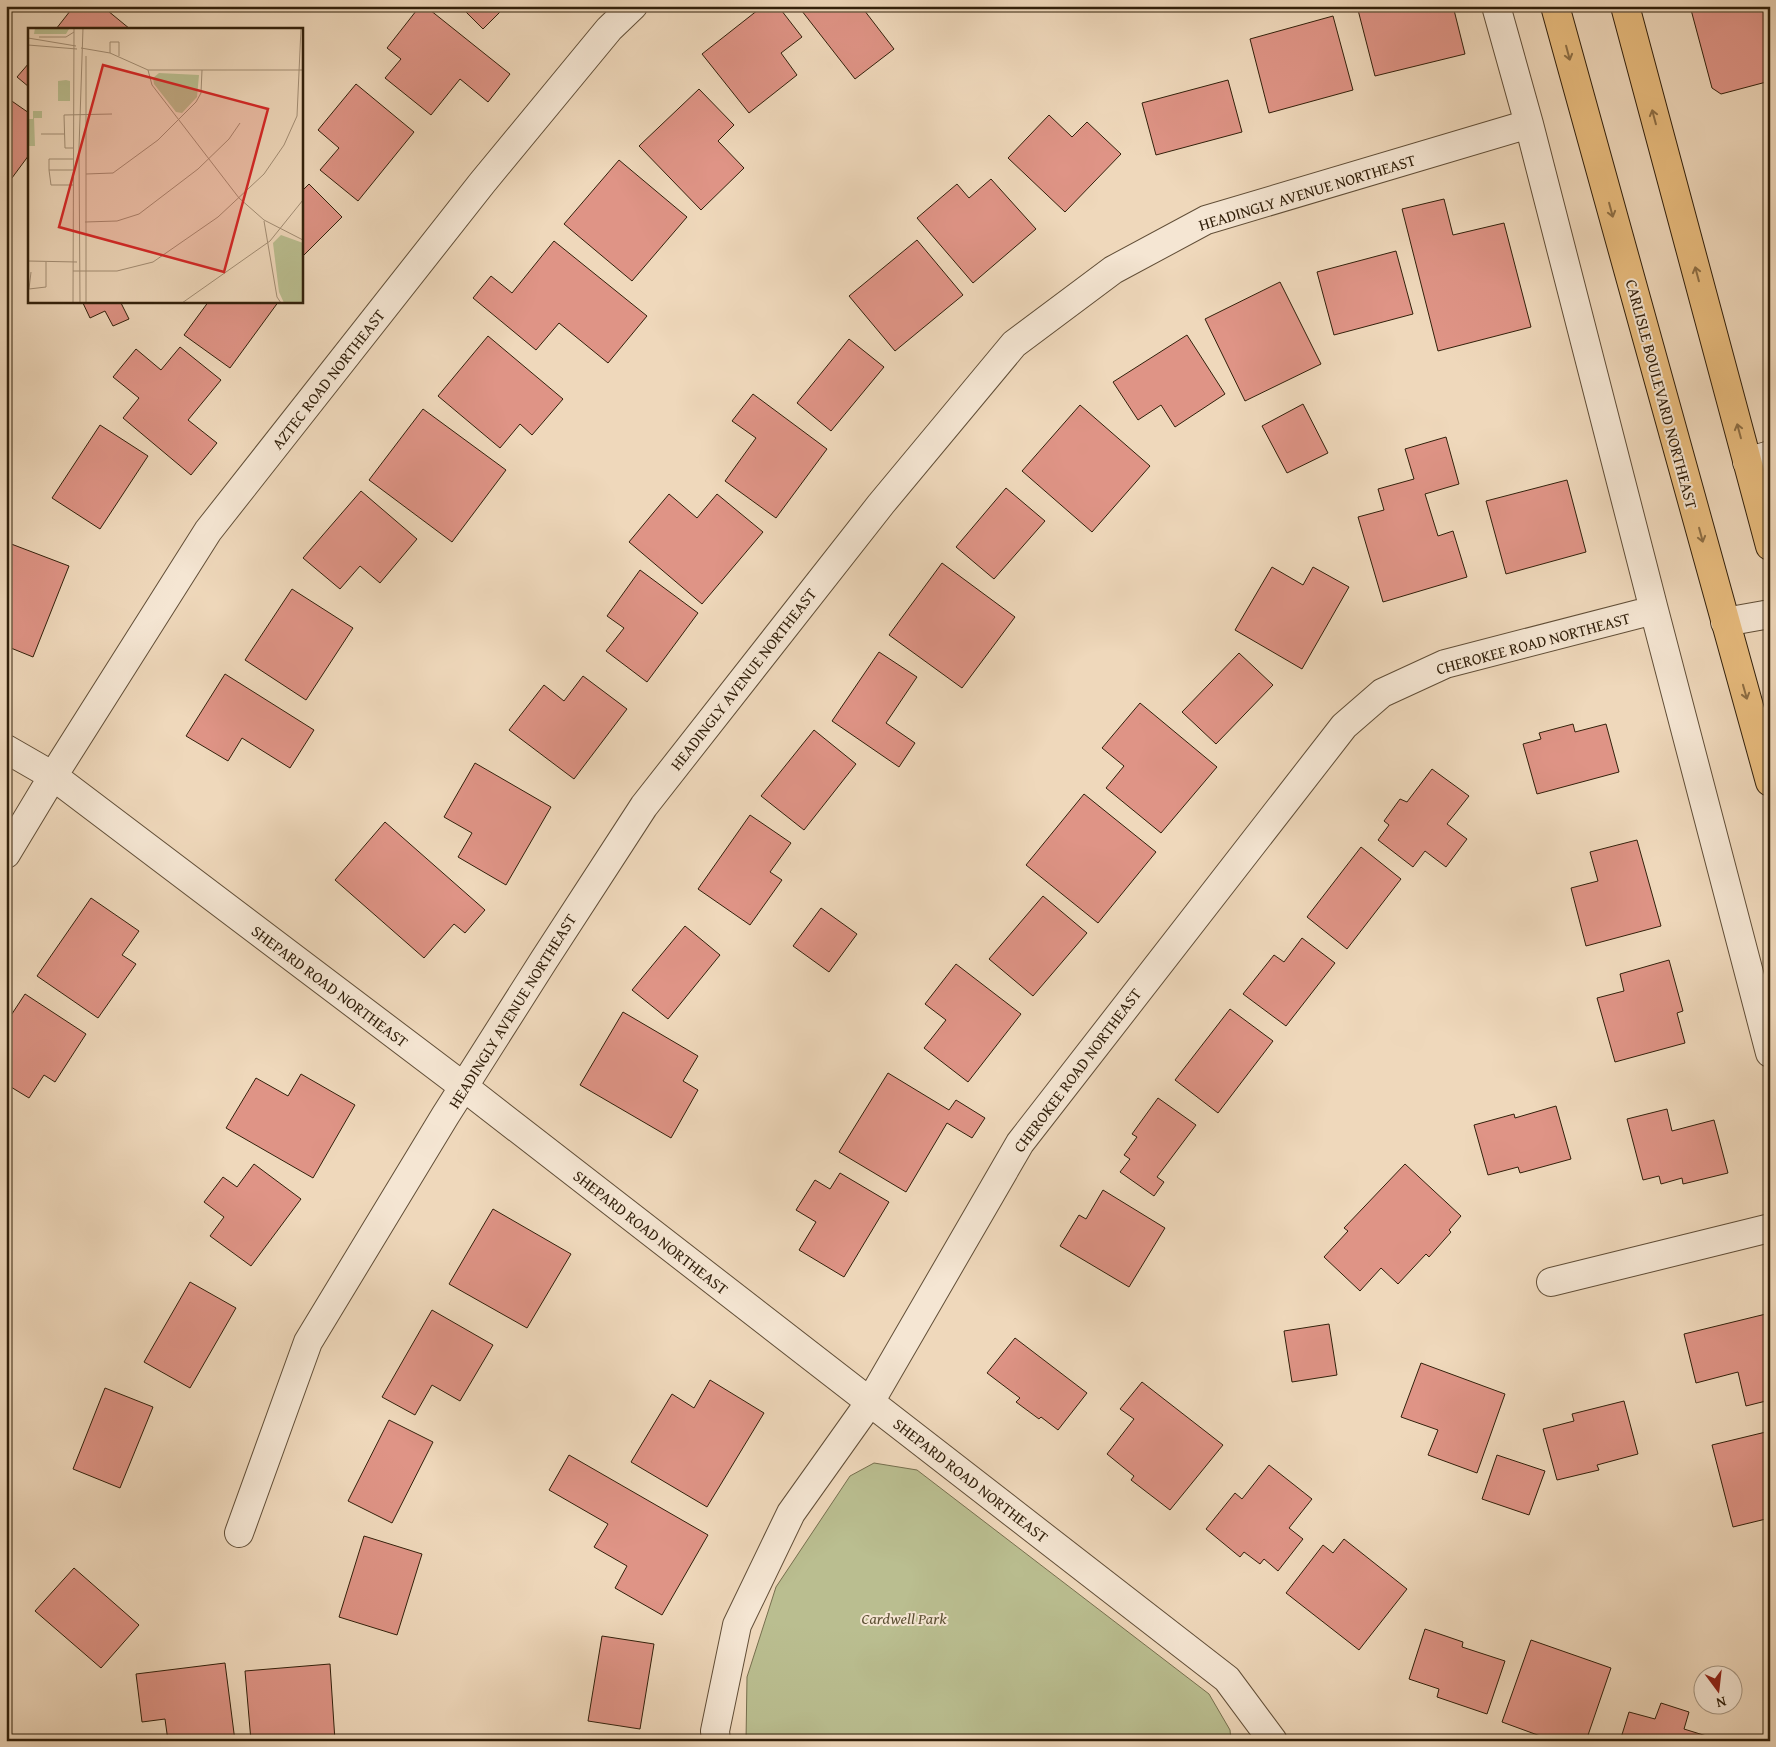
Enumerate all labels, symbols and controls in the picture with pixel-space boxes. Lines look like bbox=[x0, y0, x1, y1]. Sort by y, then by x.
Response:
inset map bbox=[28, 28, 302, 302]
one-way arrow bbox=[1564, 45, 1573, 61]
one-way arrow bbox=[1649, 110, 1659, 126]
street label: HEADINGLY AVENUE NORTHEAST bbox=[1196, 148, 1418, 236]
one-way arrow bbox=[1607, 201, 1617, 217]
one-way arrow bbox=[1691, 267, 1701, 283]
street label: CARLISLE BOULEVARD NORTHEAST bbox=[1620, 277, 1704, 511]
street label: AZTEC ROAD NORTHEAST bbox=[266, 304, 390, 454]
one-way arrow bbox=[1734, 424, 1743, 440]
one-way arrow bbox=[1697, 527, 1706, 543]
street label: HEADINGLY AVENUE NORTHEAST bbox=[664, 583, 822, 775]
street label: CHEROKEE ROAD NORTHEAST bbox=[1433, 605, 1633, 680]
one-way arrow bbox=[1740, 683, 1750, 699]
street label: HEADINGLY AVENUE NORTHEAST bbox=[442, 909, 582, 1113]
street label: SHEPARD ROAD NORTHEAST bbox=[247, 919, 414, 1053]
street label: CHEROKEE ROAD NORTHEAST bbox=[1007, 983, 1147, 1157]
street label: SHEPARD ROAD NORTHEAST bbox=[568, 1164, 734, 1300]
street label: SHEPARD ROAD NORTHEAST bbox=[888, 1412, 1054, 1548]
park label: Cardwell Park bbox=[862, 1606, 947, 1630]
north arrow bbox=[1694, 1664, 1744, 1714]
text: N bbox=[1714, 1692, 1728, 1714]

